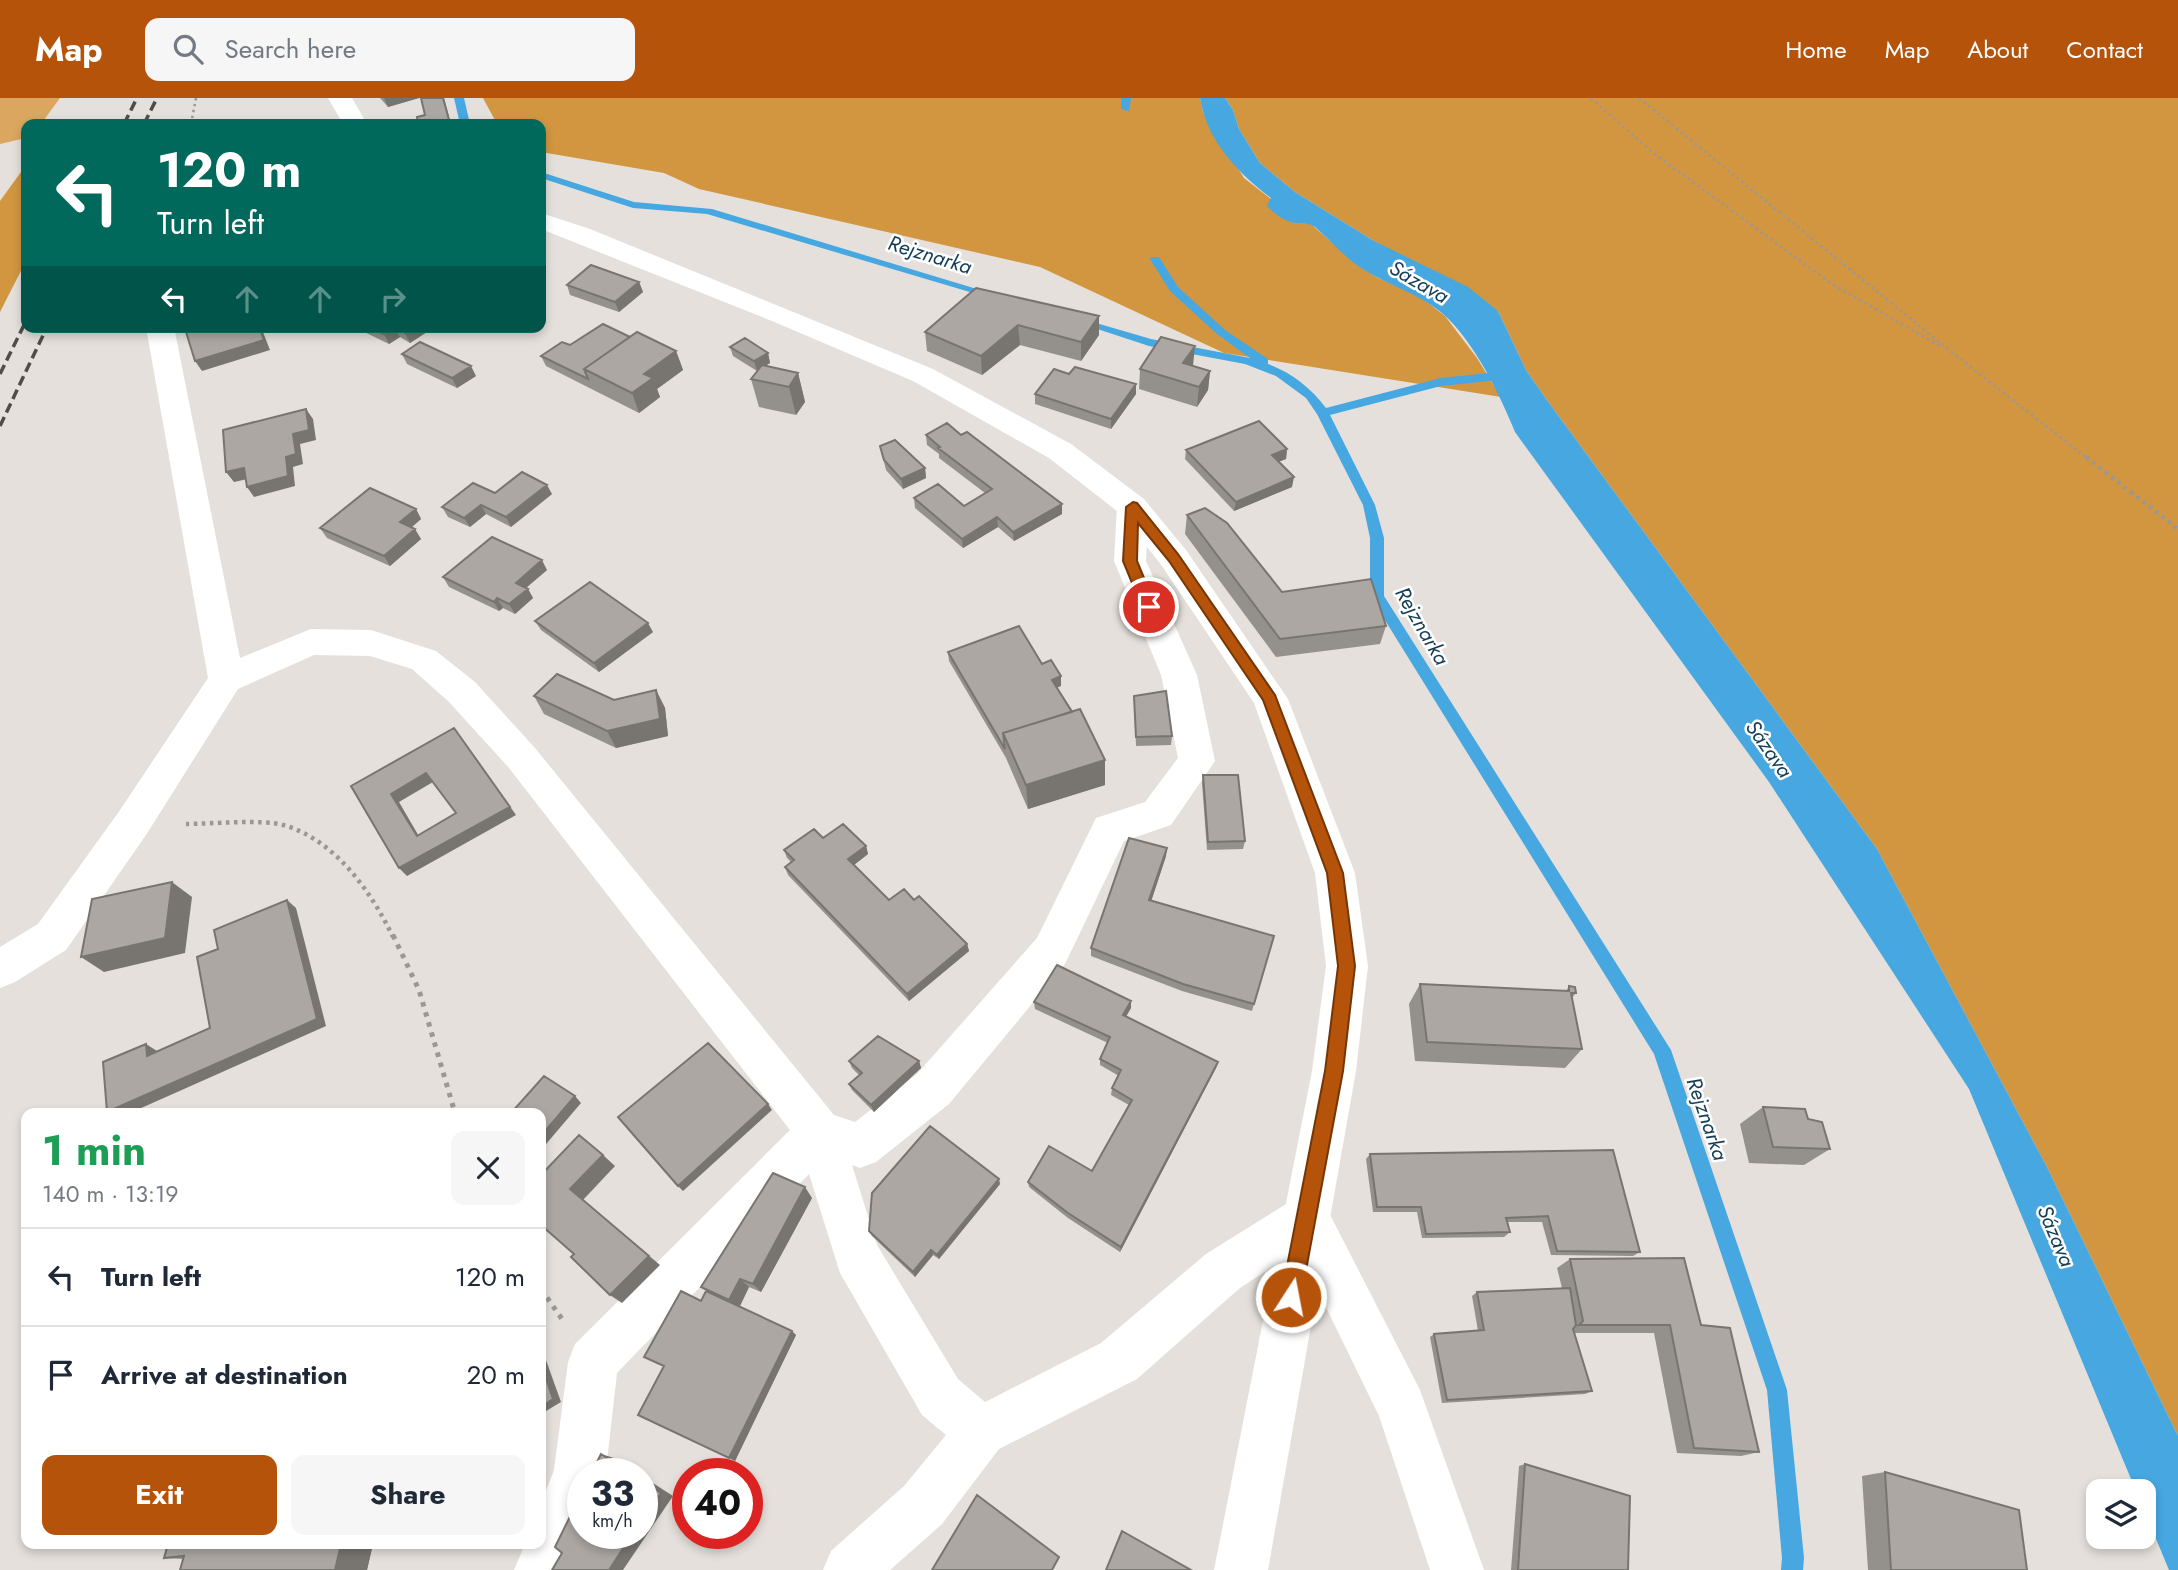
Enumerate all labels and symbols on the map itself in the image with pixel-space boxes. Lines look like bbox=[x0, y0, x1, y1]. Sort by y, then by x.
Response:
water label: Rejznarka bbox=[884, 228, 976, 282]
water label: Sázava bbox=[1384, 253, 1455, 311]
pin bbox=[1119, 577, 1179, 637]
water label: Rejznarka bbox=[1387, 581, 1457, 671]
water label: Sázava bbox=[1738, 714, 1800, 784]
water label: Rejznarka bbox=[1679, 1073, 1735, 1165]
water label: Sázava bbox=[2030, 1201, 2083, 1272]
position arrow bbox=[1254, 1260, 1328, 1334]
speed limit sign: 40 bbox=[672, 1458, 763, 1549]

